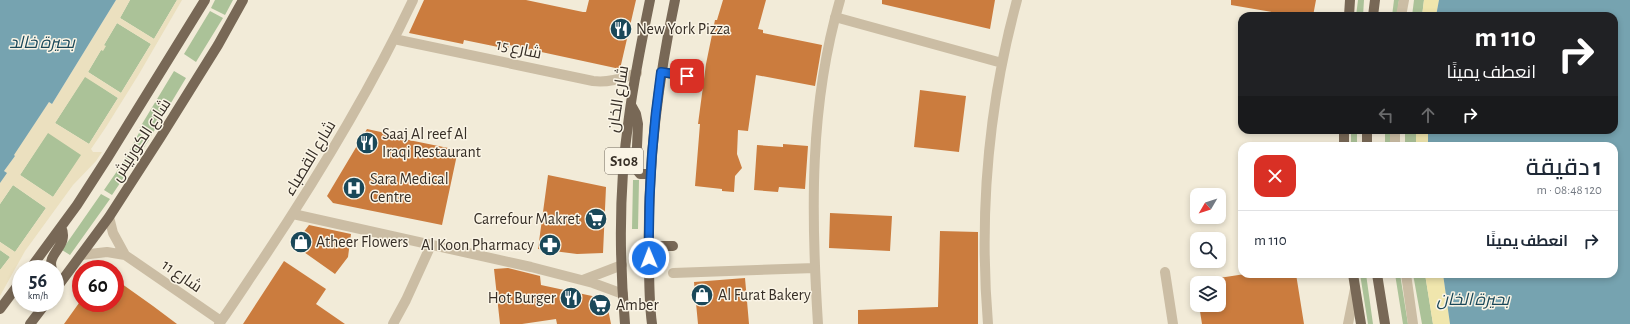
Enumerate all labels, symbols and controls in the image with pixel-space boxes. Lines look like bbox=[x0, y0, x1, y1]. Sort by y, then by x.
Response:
restaurant icon: New York Pizza bbox=[608, 16, 634, 42]
place label: New York Pizza bbox=[636, 21, 730, 37]
text: 110 m bbox=[1474, 24, 1536, 52]
icon: right bbox=[1550, 28, 1602, 80]
water label: بحيرة خالد bbox=[9, 34, 76, 52]
street label: شارع 15 bbox=[494, 35, 543, 65]
pin bbox=[670, 59, 704, 93]
street label: شارع الخان bbox=[604, 64, 634, 134]
text: انعطف يمينًا bbox=[1447, 64, 1536, 82]
icon: arrive bbox=[676, 65, 698, 87]
street label: شارع الكورنيش bbox=[108, 95, 176, 186]
icon: left bbox=[1375, 104, 1397, 126]
icon: ahead bbox=[1417, 104, 1439, 126]
icon: right bbox=[1459, 104, 1481, 126]
street label: شارع القصباء bbox=[281, 117, 341, 200]
place label: Saaj Al reef Al Iraqi Restaurant bbox=[382, 126, 481, 160]
restaurant icon: Saaj Al reef Al Iraqi Restaurant bbox=[354, 130, 380, 156]
road number: S108 bbox=[605, 148, 643, 174]
button: close bbox=[1254, 155, 1296, 197]
text: 1 دقيقة bbox=[1526, 156, 1602, 180]
place label: Sara Medical Centre bbox=[370, 171, 449, 205]
hospital icon: Sara Medical Centre bbox=[341, 175, 367, 201]
text: 120 m · 08:48 bbox=[1536, 184, 1602, 197]
north arrow bbox=[1190, 188, 1226, 224]
map controls bbox=[1190, 188, 1226, 312]
supermarket icon: Carrefour Makret bbox=[583, 206, 609, 232]
place label: Carrefour Makret bbox=[474, 211, 580, 227]
shop icon: Atheer Flowers bbox=[288, 229, 314, 255]
icon: right bbox=[1580, 230, 1602, 252]
pharmacy icon: Al Koon Pharmacy bbox=[537, 232, 563, 258]
button: search bbox=[1190, 232, 1226, 268]
text: 110 m bbox=[1254, 233, 1287, 248]
place label: Atheer Flowers bbox=[316, 234, 409, 250]
text: انعطف يمينًا bbox=[1486, 234, 1568, 249]
place label: Al Koon Pharmacy bbox=[421, 237, 534, 254]
position arrow bbox=[628, 237, 670, 279]
street label: شارع 11 bbox=[157, 256, 205, 298]
speed limit sign: 60 bbox=[72, 260, 124, 312]
text: 56 bbox=[29, 271, 47, 291]
button: layers bbox=[1190, 276, 1226, 312]
shop icon: Al Furat Bakery bbox=[689, 282, 715, 308]
restaurant icon: Hot Burger bbox=[558, 285, 584, 311]
place label: Al Furat Bakery bbox=[718, 287, 811, 304]
place label: Hot Burger bbox=[488, 290, 557, 306]
text: km/h bbox=[28, 291, 48, 301]
water label: بحيرة الخان bbox=[1436, 291, 1511, 310]
supermarket icon: Amber bbox=[587, 292, 613, 318]
place label: Amber bbox=[616, 297, 659, 313]

